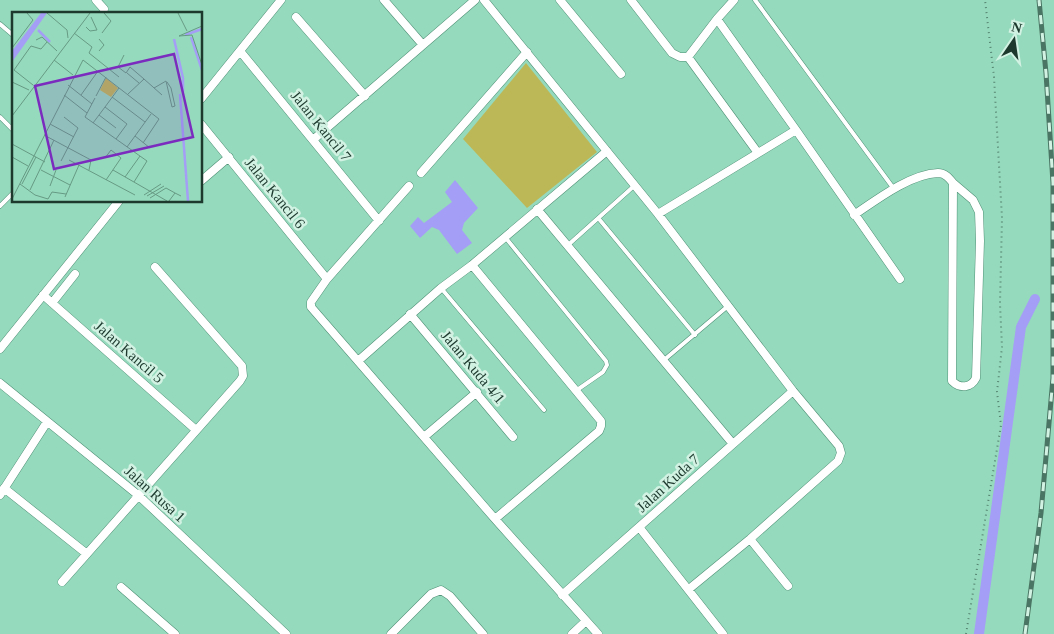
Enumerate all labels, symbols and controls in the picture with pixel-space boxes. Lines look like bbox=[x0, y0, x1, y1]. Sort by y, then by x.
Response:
inset map bbox=[12, 12, 202, 202]
north arrow bbox=[989, 15, 1039, 65]
text: N bbox=[1010, 19, 1023, 36]
street label: Jalan Kancil 7 bbox=[288, 88, 355, 165]
street label: Jalan Kancil 6 bbox=[242, 155, 309, 232]
street label: Jalan Kancil 5 bbox=[91, 318, 167, 386]
street label: Jalan Kuda 4/1 bbox=[438, 327, 508, 407]
street label: Jalan Kuda 7 bbox=[634, 451, 703, 515]
street label: Jalan Rusa 1 bbox=[121, 463, 189, 525]

